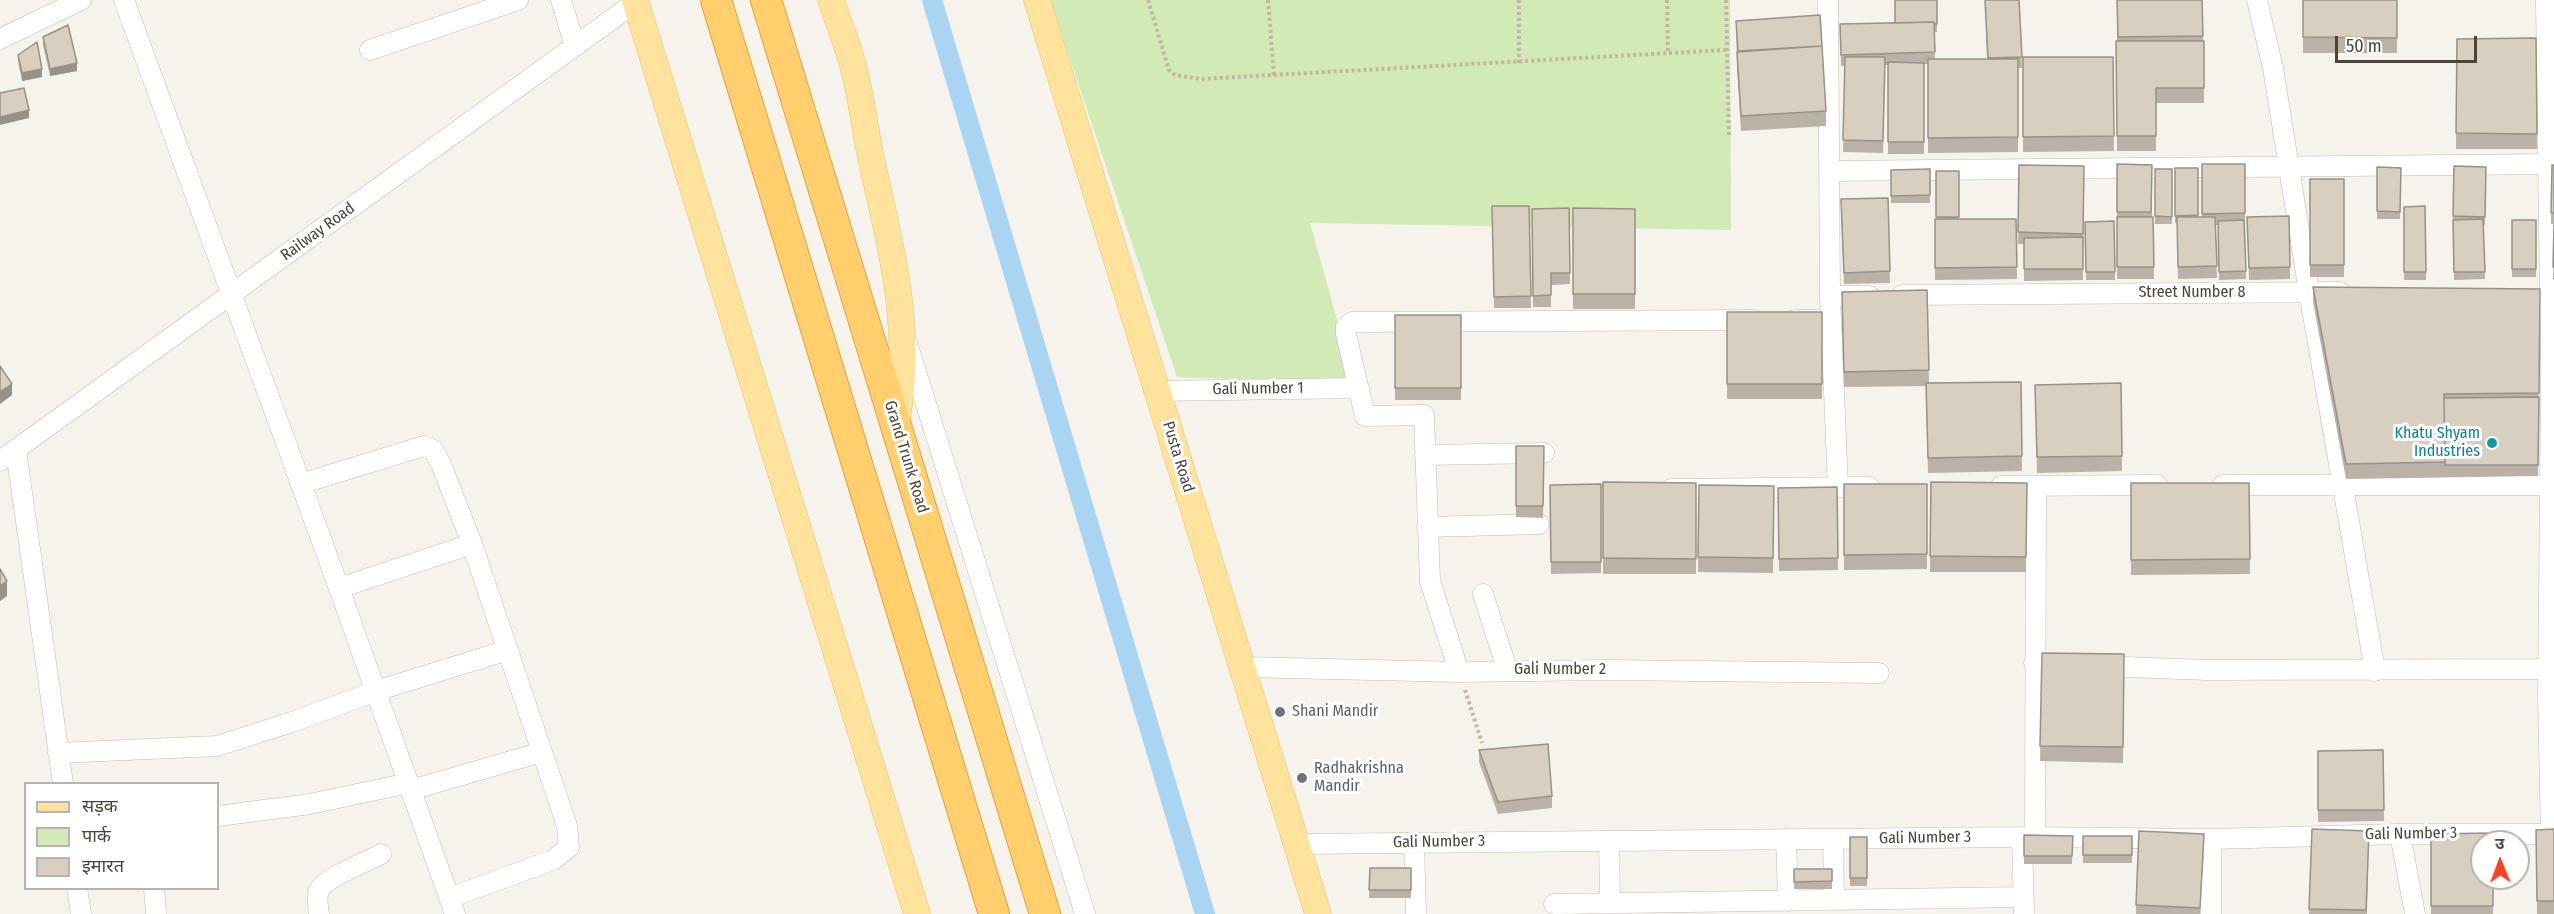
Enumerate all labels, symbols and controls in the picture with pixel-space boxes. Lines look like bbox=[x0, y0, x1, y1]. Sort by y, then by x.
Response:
scale bar bbox=[2338, 24, 2480, 62]
text: 50 m bbox=[2346, 35, 2382, 57]
street label: Railway Road bbox=[277, 199, 359, 265]
street label: Street Number 8 bbox=[2138, 283, 2246, 303]
street label: Gali Number 1 bbox=[1212, 379, 1304, 399]
street label: Grand Trunk Road bbox=[880, 398, 932, 516]
street label: Pusta Road bbox=[1158, 419, 1198, 495]
place label: Khatu Shyam Industries bbox=[2395, 424, 2480, 462]
marker: Khatu Shyam Industries bbox=[2485, 436, 2499, 450]
street label: Gali Number 2 bbox=[1514, 660, 1606, 680]
place label: Shani Mandir bbox=[1292, 702, 1378, 722]
marker: Shani Mandir bbox=[1273, 705, 1287, 719]
place label: Radhakrishna Mandir bbox=[1314, 759, 1404, 797]
marker: Radhakrishna Mandir bbox=[1295, 771, 1309, 785]
legend bbox=[24, 782, 219, 890]
text: सड़क bbox=[82, 795, 118, 817]
street label: Gali Number 3 bbox=[2365, 824, 2457, 844]
text: पार्क bbox=[82, 825, 111, 847]
street label: Gali Number 3 bbox=[1879, 828, 1971, 848]
north arrow bbox=[2470, 830, 2530, 890]
street label: Gali Number 3 bbox=[1393, 832, 1485, 852]
text: उ bbox=[2495, 834, 2505, 853]
text: इमारत bbox=[82, 855, 124, 877]

